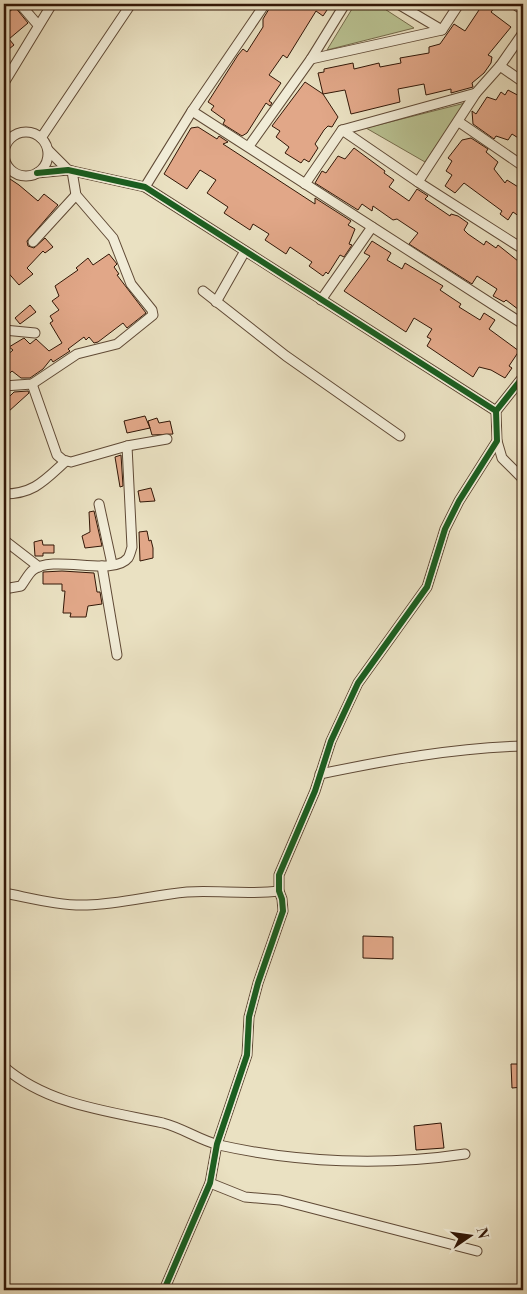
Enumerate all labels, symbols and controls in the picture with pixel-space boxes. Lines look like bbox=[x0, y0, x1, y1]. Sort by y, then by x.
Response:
north arrow bbox=[444, 1212, 494, 1262]
text: N bbox=[472, 1226, 492, 1241]

